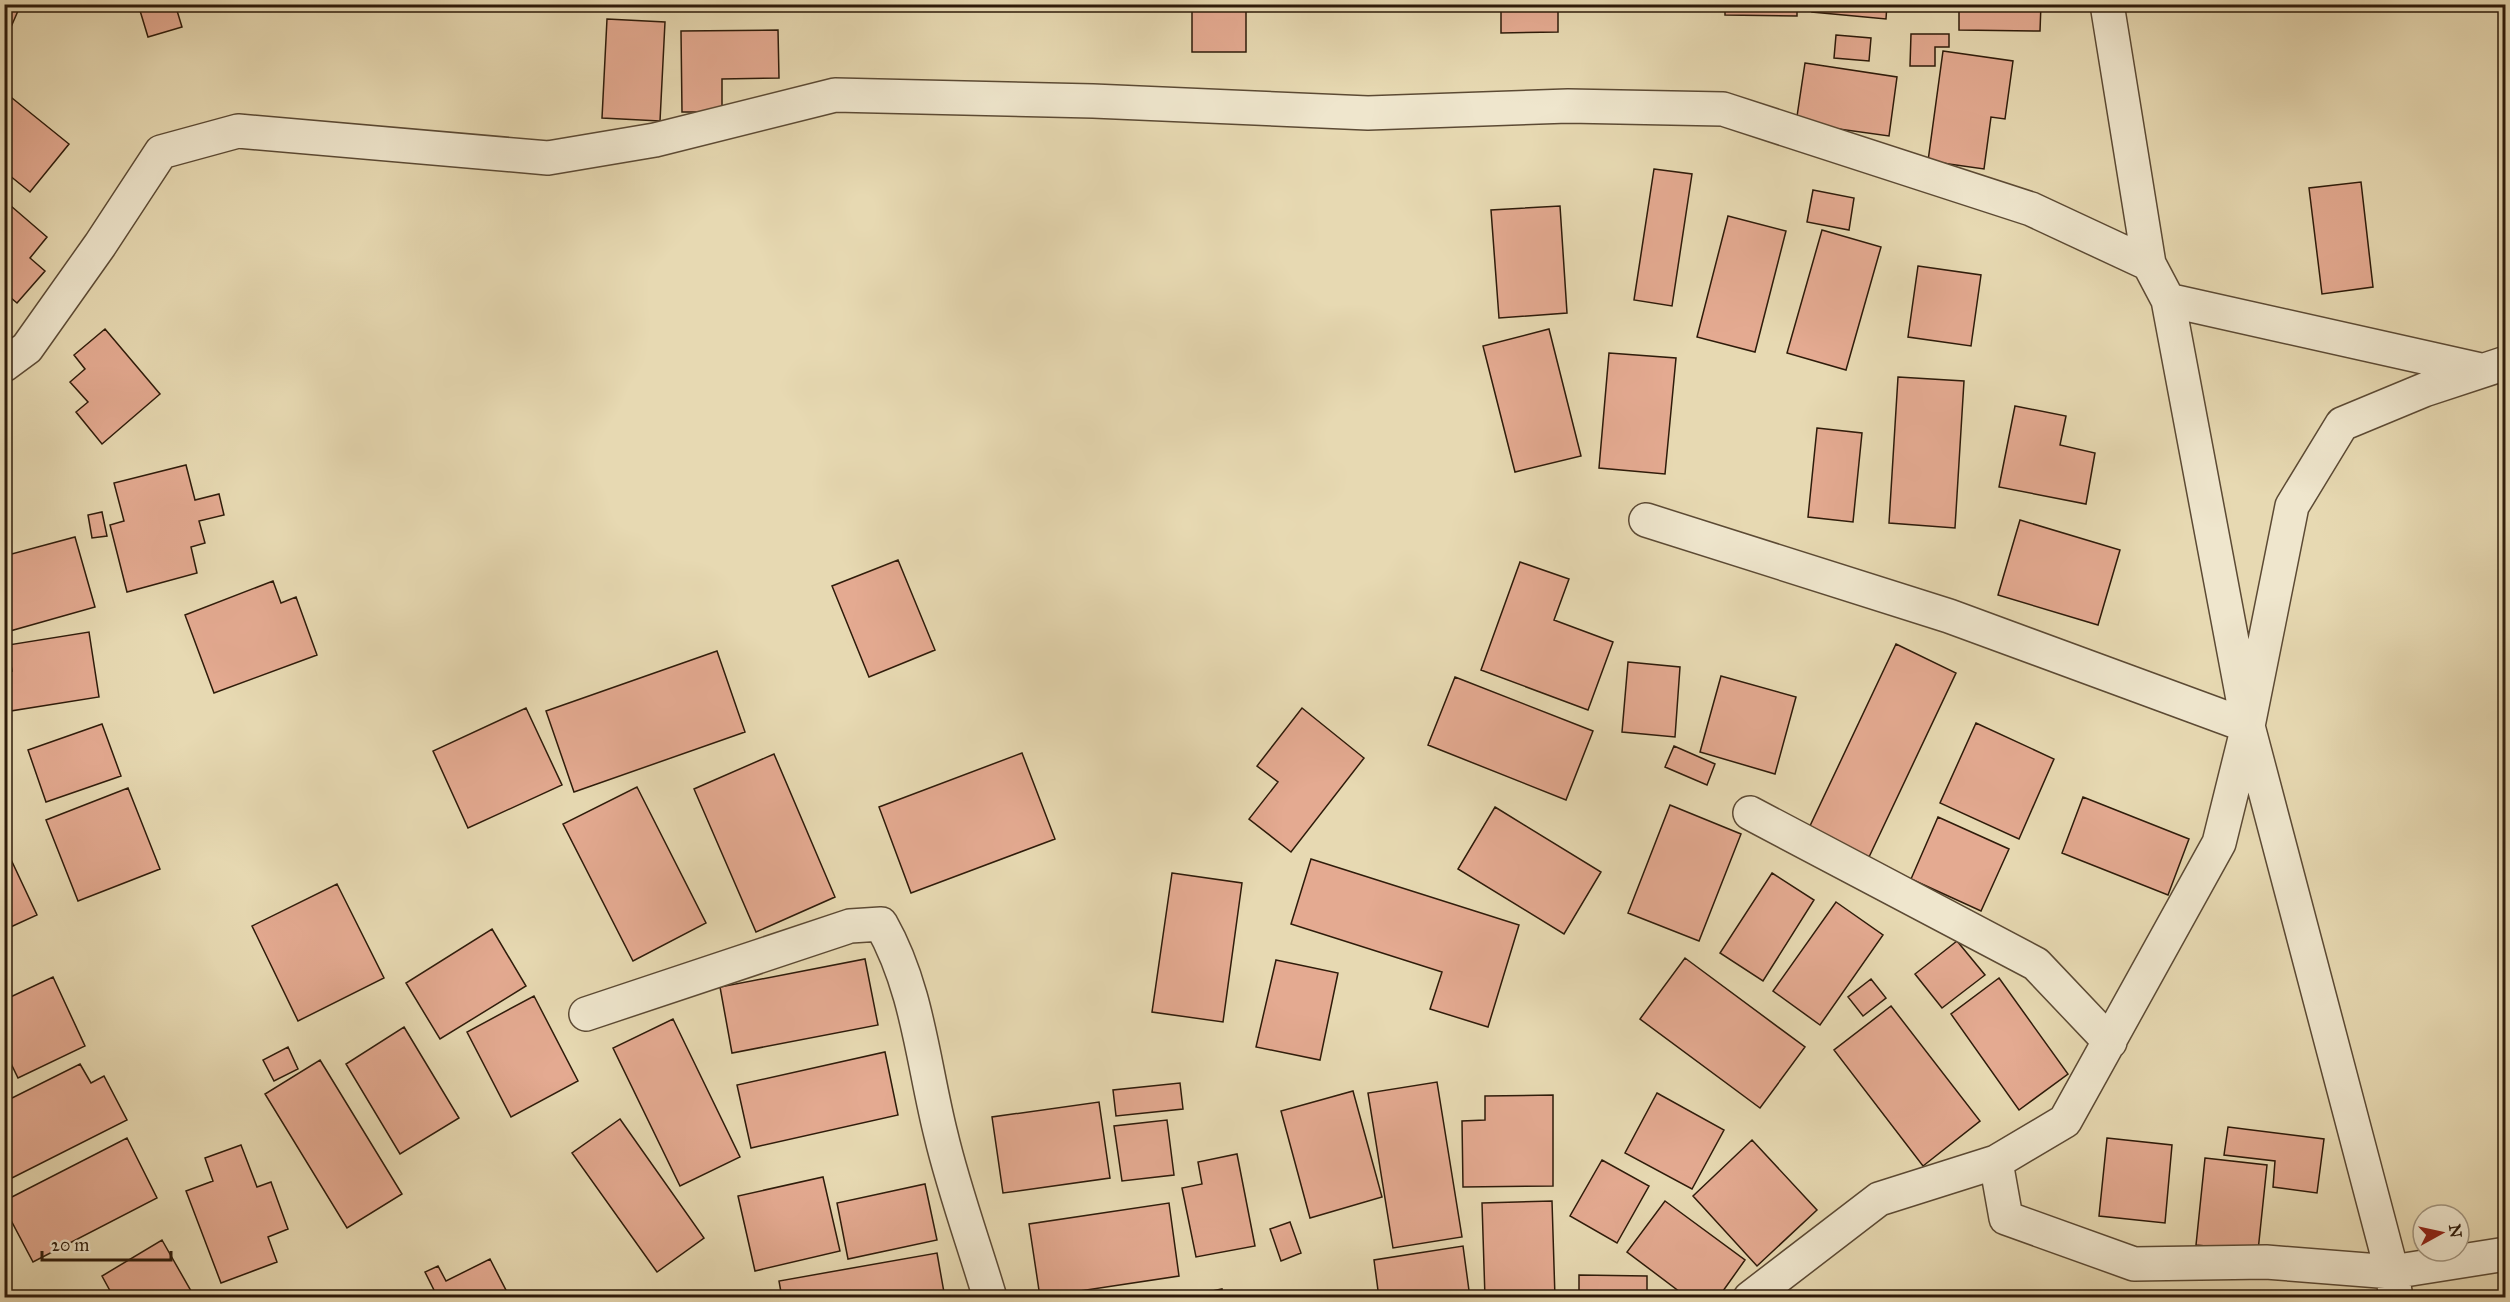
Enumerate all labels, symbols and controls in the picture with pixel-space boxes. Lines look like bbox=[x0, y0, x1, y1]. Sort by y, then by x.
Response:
north arrow bbox=[2411, 1203, 2471, 1263]
text: N bbox=[2445, 1223, 2466, 1239]
scale bar bbox=[42, 1224, 171, 1262]
text: 20 m bbox=[51, 1234, 89, 1256]

